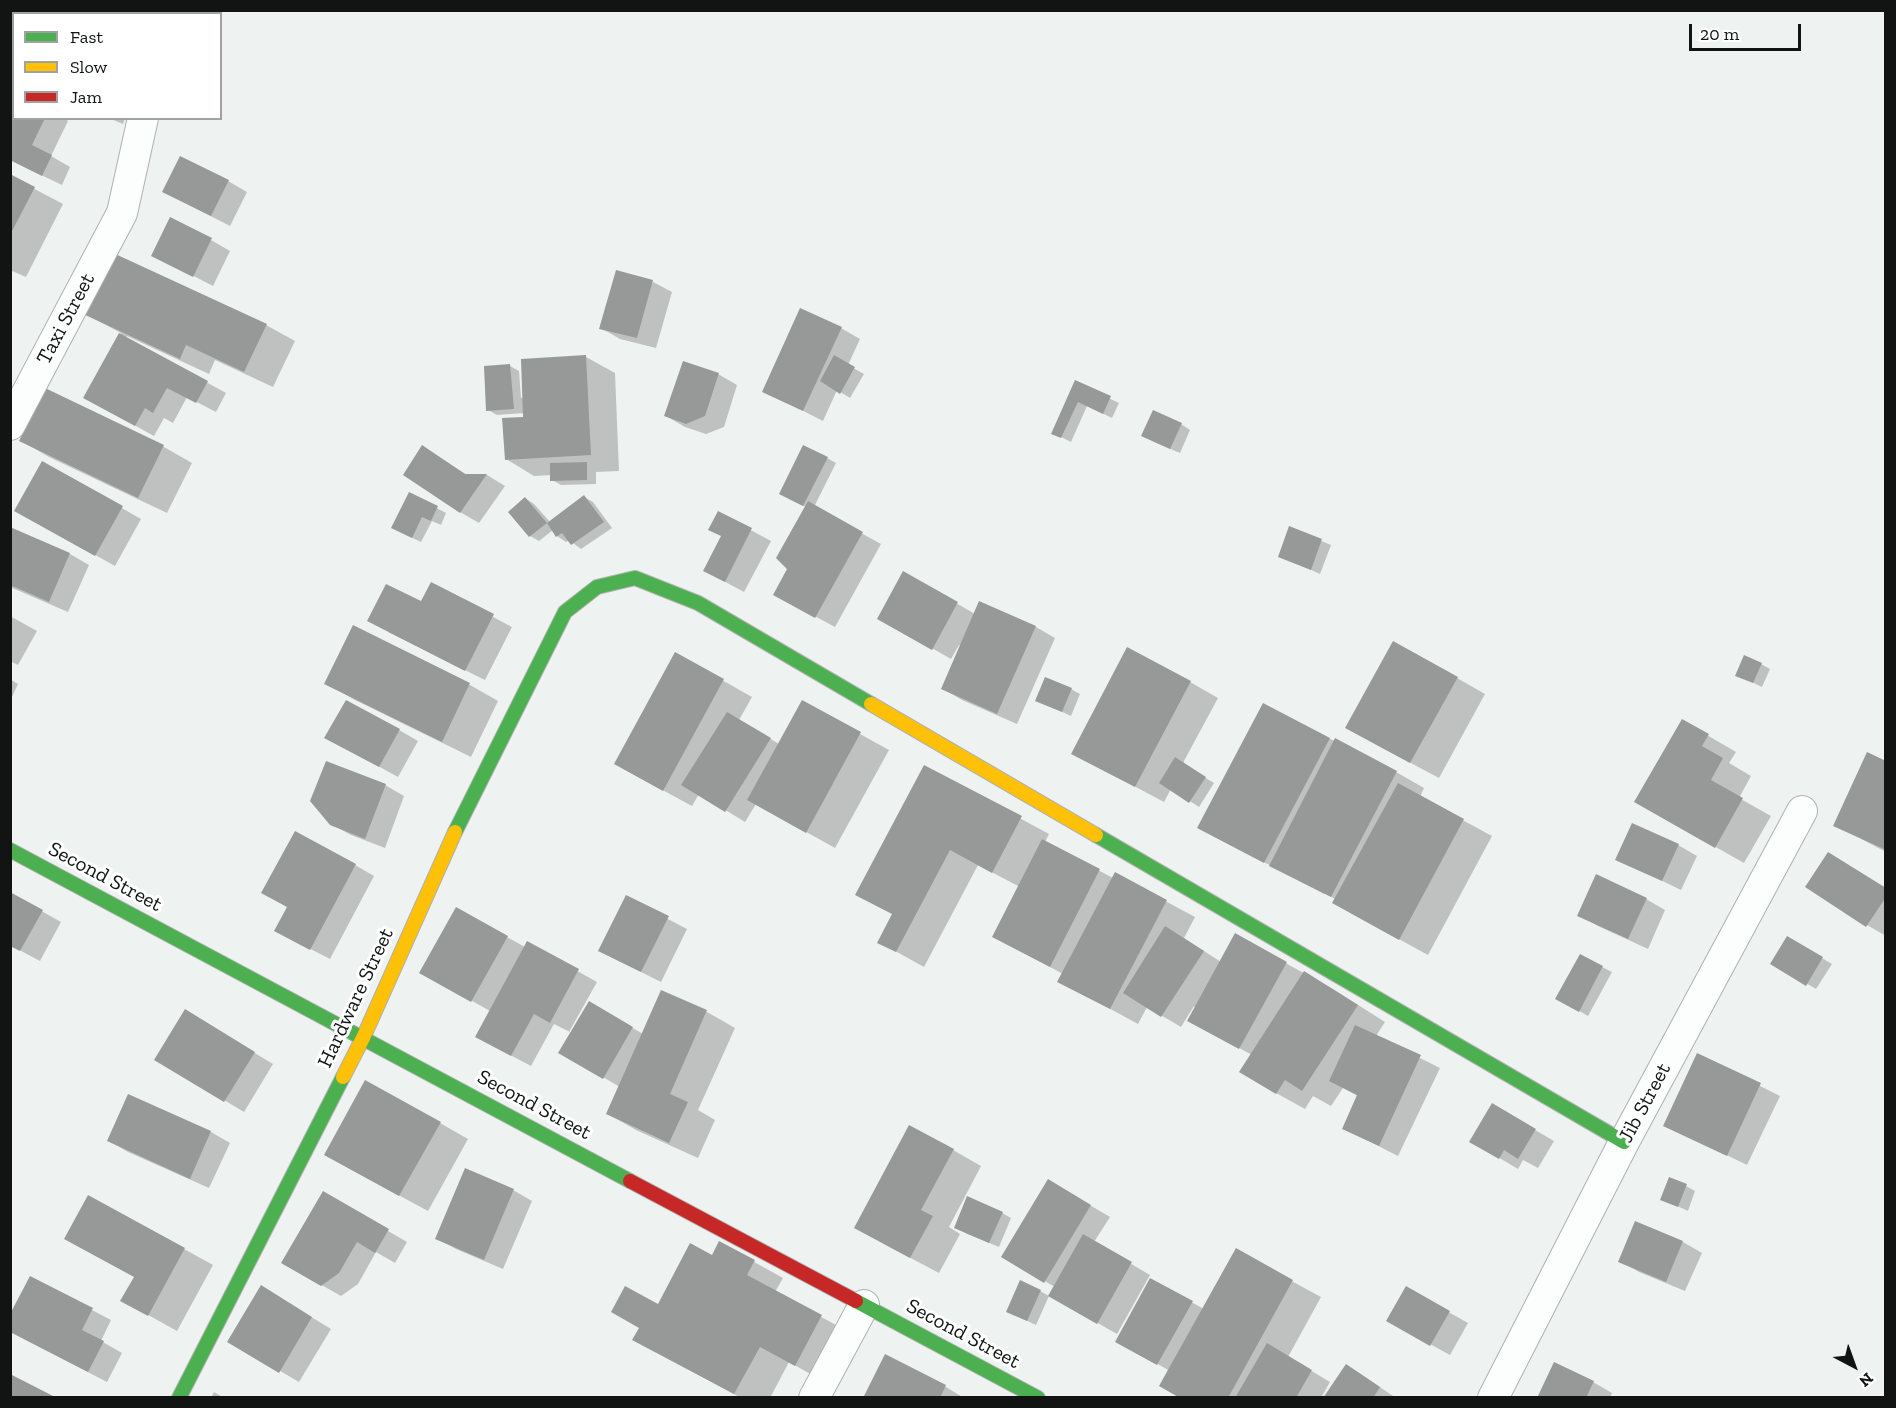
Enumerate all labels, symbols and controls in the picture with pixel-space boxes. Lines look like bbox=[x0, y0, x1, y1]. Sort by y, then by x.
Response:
legend bbox=[12, 12, 222, 120]
scale bar bbox=[1692, 12, 1804, 50]
text: 20 m bbox=[1700, 23, 1739, 45]
text: Fast bbox=[70, 26, 103, 48]
text: Slow bbox=[70, 56, 107, 78]
text: Jam bbox=[70, 86, 102, 108]
street label: Taxi Street bbox=[32, 269, 100, 369]
street label: Second Street bbox=[44, 836, 166, 918]
street label: Hardware Street bbox=[313, 924, 399, 1072]
street label: Jib Street bbox=[1614, 1059, 1676, 1147]
street label: Second Street bbox=[473, 1064, 595, 1146]
street label: Second Street bbox=[902, 1293, 1024, 1375]
north arrow bbox=[1824, 1336, 1884, 1396]
text: N bbox=[1855, 1369, 1877, 1391]

